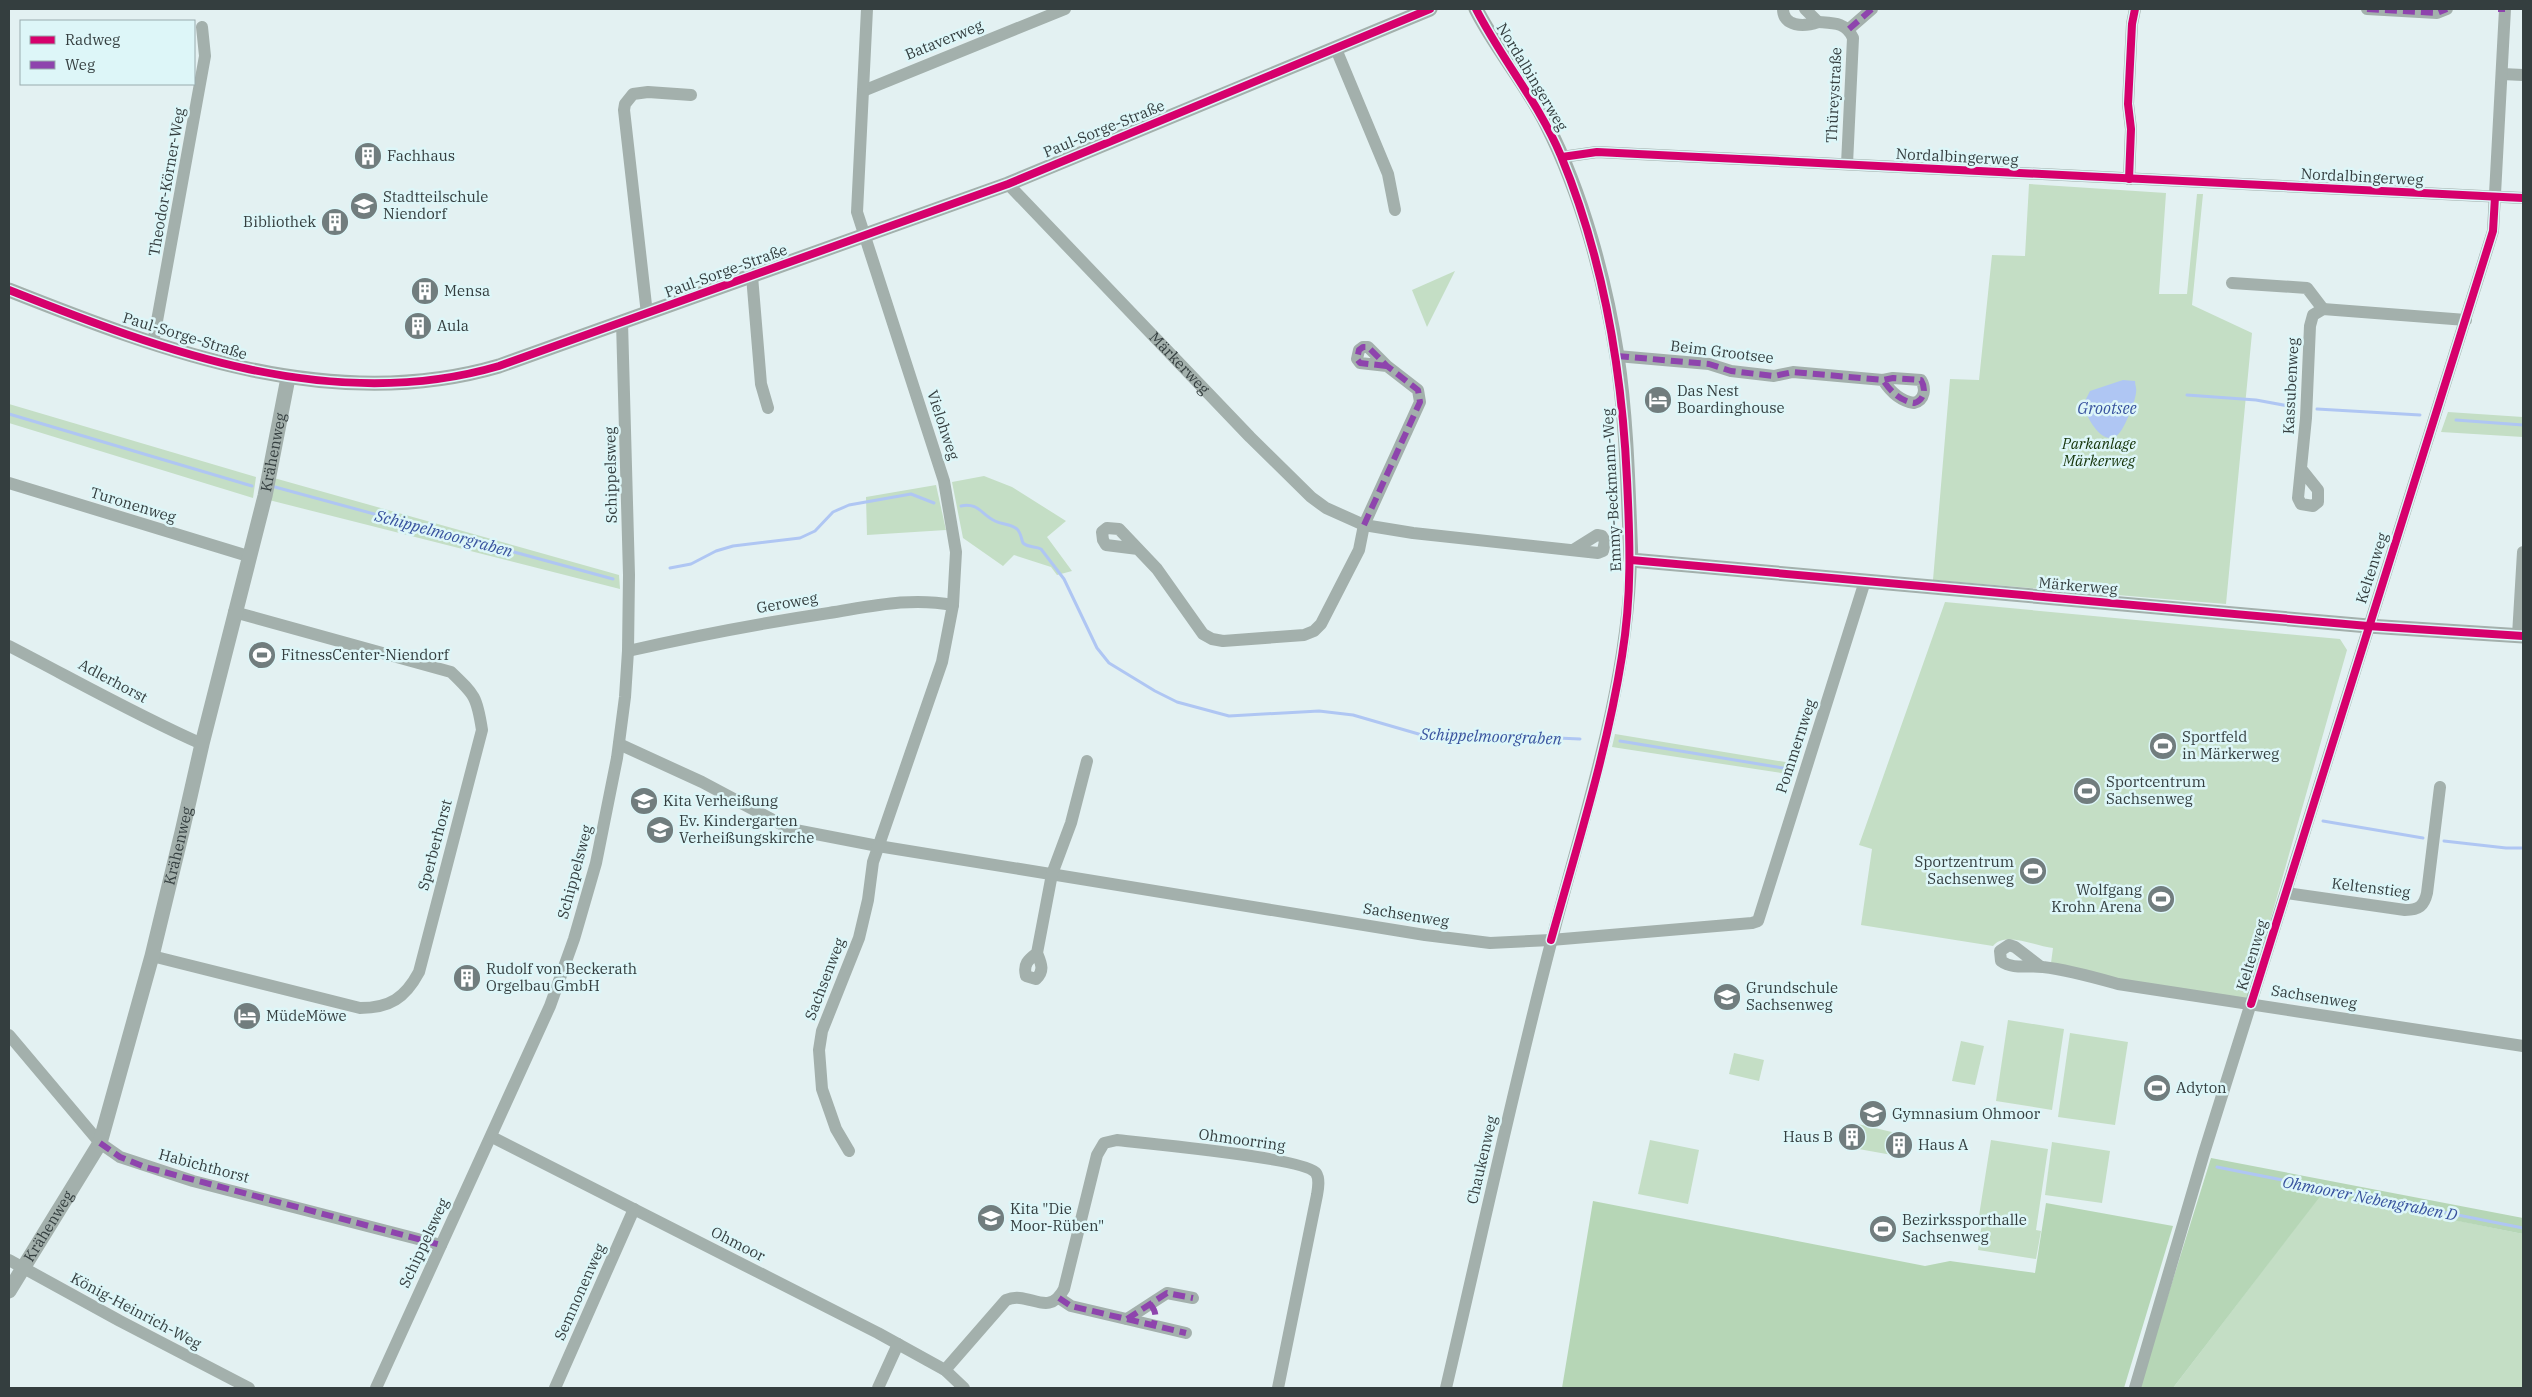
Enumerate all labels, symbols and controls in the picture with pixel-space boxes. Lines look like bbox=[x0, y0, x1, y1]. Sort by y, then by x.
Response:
street label: Bataverweg bbox=[902, 15, 985, 64]
street label: Nordalbingerweg bbox=[1493, 19, 1572, 134]
legend bbox=[20, 20, 195, 85]
text: Radweg bbox=[65, 30, 120, 49]
street label: Thüreystraße bbox=[1822, 47, 1845, 143]
text: Weg bbox=[65, 55, 95, 74]
street label: Paul-Sorge-Straße bbox=[1040, 96, 1167, 162]
street label: Theodor-Körner-Weg bbox=[144, 106, 189, 258]
building icon: Fachhaus bbox=[353, 141, 383, 171]
street label: Nordalbingerweg bbox=[1895, 144, 2019, 169]
place label: Fachhaus bbox=[387, 146, 455, 165]
street label: Nordalbingerweg bbox=[2300, 164, 2424, 189]
place label: Stadtteilschule Niendorf bbox=[383, 187, 488, 223]
school or university icon: Stadtteilschule Niendorf bbox=[349, 191, 379, 221]
building icon: Bibliothek bbox=[320, 207, 350, 237]
place label: Bibliothek bbox=[243, 212, 316, 231]
street label: Paul-Sorge-Straße bbox=[662, 240, 790, 302]
building icon: Mensa bbox=[410, 276, 440, 306]
place label: Mensa bbox=[444, 281, 490, 300]
street label: Paul-Sorge-Straße bbox=[121, 308, 250, 363]
building icon: Aula bbox=[403, 311, 433, 341]
place label: Aula bbox=[437, 316, 469, 335]
street label: Märkerweg bbox=[1145, 328, 1214, 398]
street label: Beim Grootsee bbox=[1669, 336, 1775, 367]
street label: Kassubenweg bbox=[2278, 337, 2303, 435]
place label: Das Nest Boardinghouse bbox=[1677, 381, 1785, 417]
hotel icon: Das Nest Boardinghouse bbox=[1643, 385, 1673, 415]
street label: Vielohweg bbox=[923, 388, 964, 462]
water label: Grootsee bbox=[2077, 398, 2137, 418]
street label: Emmy-Beckmann-Weg bbox=[1598, 408, 1625, 572]
street label: Krähenweg bbox=[256, 411, 290, 493]
street label: Schippelsweg bbox=[600, 426, 621, 524]
park label: Parkanlage Märkerweg bbox=[2061, 434, 2136, 470]
street label: Turonenweg bbox=[88, 482, 178, 527]
water label: Schippelmoorgraben bbox=[372, 505, 515, 561]
street label: Keltenweg bbox=[2351, 530, 2392, 606]
street label: Märkerweg bbox=[2038, 573, 2118, 598]
street label: Geroweg bbox=[755, 588, 819, 617]
sports icon: FitnessCenter-Niendorf bbox=[247, 640, 277, 670]
place label: FitnessCenter-Niendorf bbox=[281, 645, 450, 664]
street label: Adlerhorst bbox=[75, 654, 151, 707]
street label: Pommernweg bbox=[1771, 696, 1820, 795]
water label: Schippelmoorgraben bbox=[1419, 724, 1562, 748]
place label: Sportfeld in Märkerweg bbox=[2182, 727, 2279, 763]
sports icon: Sportfeld in Märkerweg bbox=[2148, 731, 2178, 761]
place label: Sportcentrum Sachsenweg bbox=[2106, 772, 2206, 808]
sports icon: Sportcentrum Sachsenweg bbox=[2072, 776, 2102, 806]
school or university icon: Kita Verheißung bbox=[629, 786, 659, 816]
place label: Kita Verheißung bbox=[663, 791, 778, 810]
street label: Sperberhorst bbox=[413, 797, 456, 893]
street label: Krähenweg bbox=[159, 805, 196, 887]
place label: Ev. Kindergarten Verheißungskirche bbox=[679, 811, 814, 847]
school or university icon: Ev. Kindergarten Verheißungskirche bbox=[645, 815, 675, 845]
street label: Schippelsweg bbox=[553, 823, 596, 921]
place label: Sportzentrum Sachsenweg bbox=[1914, 852, 2014, 888]
sports icon: Sportzentrum Sachsenweg bbox=[2018, 856, 2048, 886]
street label: Keltenstieg bbox=[2331, 873, 2411, 902]
place label: Wolfgang Krohn Arena bbox=[2051, 880, 2142, 916]
sports icon: Wolfgang Krohn Arena bbox=[2146, 884, 2176, 914]
street label: Sachsenweg bbox=[1362, 898, 1450, 931]
street label: Keltenweg bbox=[2232, 917, 2271, 993]
street label: Sachsenweg bbox=[800, 935, 849, 1023]
place label: Rudolf von Beckerath Orgelbau GmbH bbox=[486, 959, 637, 995]
building icon: Rudolf von Beckerath Orgelbau GmbH bbox=[452, 963, 482, 993]
place label: Grundschule Sachsenweg bbox=[1746, 978, 1838, 1014]
street label: Sachsenweg bbox=[2270, 980, 2358, 1013]
school or university icon: Grundschule Sachsenweg bbox=[1712, 982, 1742, 1012]
hotel icon: MüdeMöwe bbox=[232, 1001, 262, 1031]
place label: MüdeMöwe bbox=[266, 1006, 347, 1025]
sports icon: Adyton bbox=[2142, 1073, 2172, 1103]
place label: Adyton bbox=[2176, 1078, 2227, 1097]
school or university icon: Gymnasium Ohmoor bbox=[1858, 1099, 1888, 1129]
place label: Gymnasium Ohmoor bbox=[1892, 1104, 2040, 1123]
street label: Chaukenweg bbox=[1462, 1114, 1501, 1206]
building icon: Haus B bbox=[1837, 1122, 1867, 1152]
street label: Ohmoorring bbox=[1198, 1124, 1287, 1155]
place label: Haus B bbox=[1783, 1127, 1833, 1146]
building icon: Haus A bbox=[1884, 1130, 1914, 1160]
place label: Haus A bbox=[1918, 1135, 1969, 1154]
street label: Habichthorst bbox=[157, 1144, 251, 1187]
water label: Ohmoorer Nebengraben D bbox=[2281, 1171, 2459, 1225]
street label: Krähenweg bbox=[19, 1187, 77, 1265]
street label: Schippelsweg bbox=[394, 1195, 453, 1291]
place label: Kita "Die Moor-Rüben" bbox=[1010, 1199, 1104, 1235]
school or university icon: Kita "Die Moor-Rüben" bbox=[976, 1203, 1006, 1233]
place label: Bezirkssporthalle Sachsenweg bbox=[1902, 1210, 2027, 1246]
sports icon: Bezirkssporthalle Sachsenweg bbox=[1868, 1214, 1898, 1244]
street label: Ohmoor bbox=[708, 1222, 769, 1265]
street label: Semnonenweg bbox=[550, 1240, 609, 1343]
street label: König-Heinrich-Weg bbox=[68, 1268, 205, 1353]

